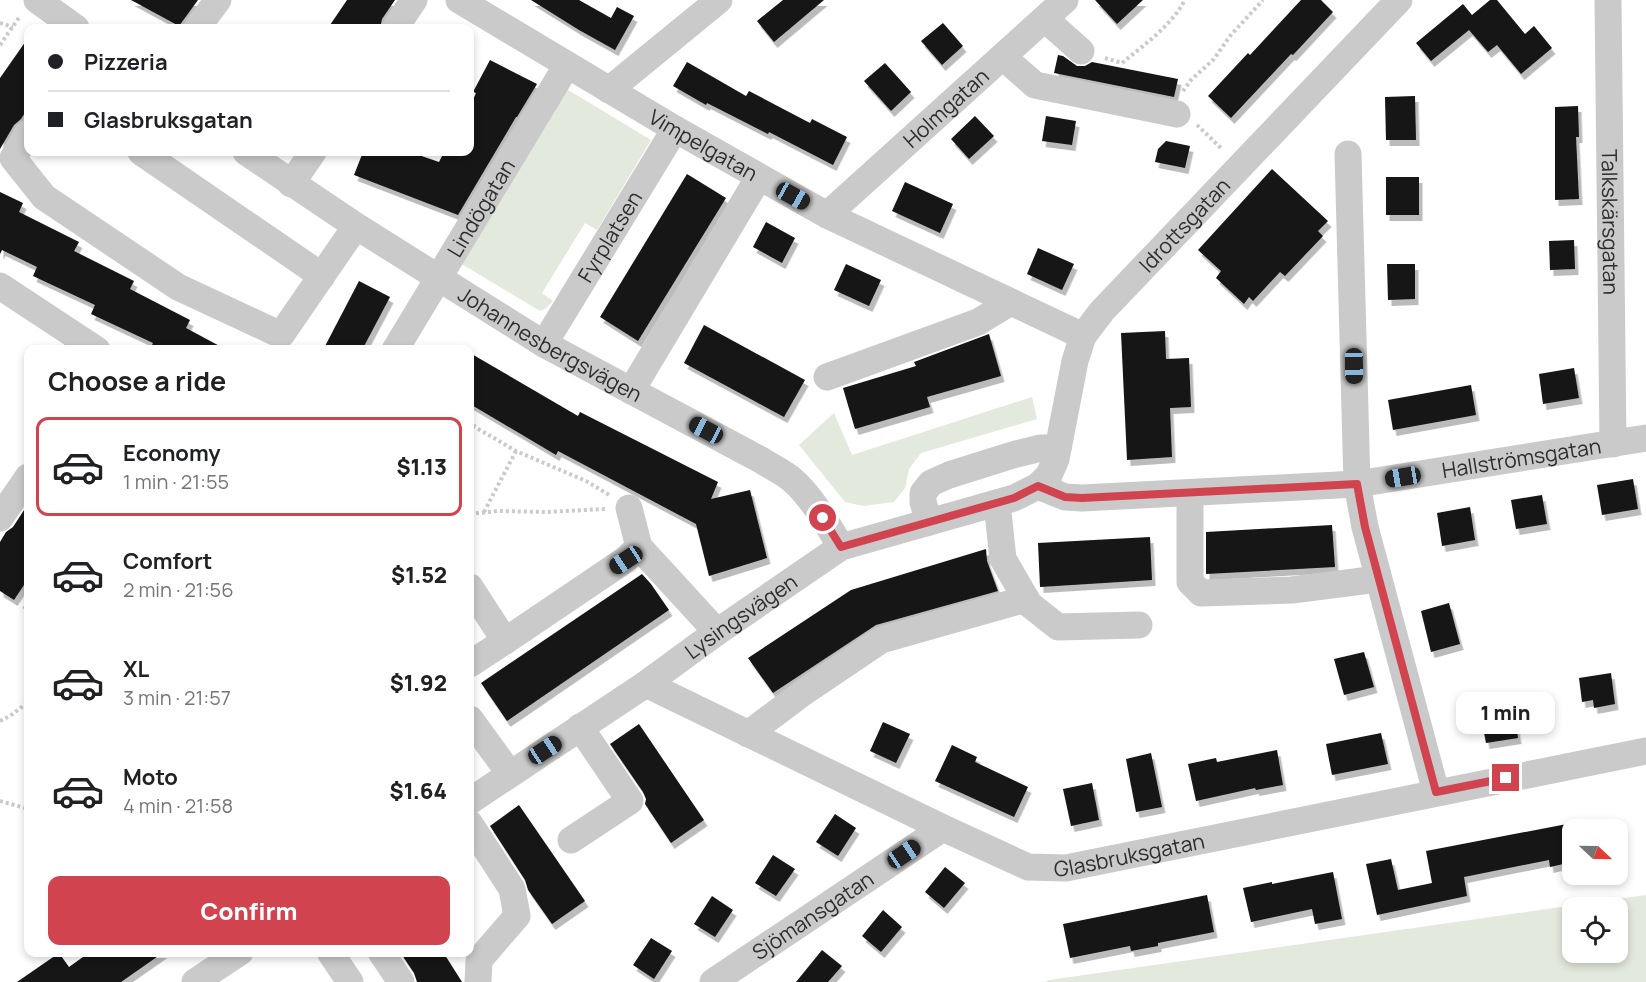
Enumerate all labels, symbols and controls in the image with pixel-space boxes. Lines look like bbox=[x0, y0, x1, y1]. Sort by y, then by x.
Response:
text: Pizzeria bbox=[84, 47, 168, 77]
street label: Holmgatan bbox=[897, 62, 995, 154]
street label: Vimpelgatan bbox=[644, 103, 763, 187]
text: Glasbruksgatan bbox=[84, 105, 253, 135]
street label: Talkskärsgatan bbox=[1596, 149, 1625, 295]
street label: Lindögatan bbox=[440, 154, 521, 262]
street label: Idrottsgatan bbox=[1133, 172, 1236, 278]
car bbox=[773, 179, 813, 213]
street label: Fyrplatsen bbox=[571, 185, 648, 287]
street label: Johannesbergsvägen bbox=[453, 280, 647, 408]
car bbox=[1345, 348, 1363, 384]
text: Choose a ride bbox=[48, 362, 226, 399]
car bbox=[686, 414, 726, 446]
street label: Hallströmsgatan bbox=[1440, 431, 1603, 484]
text: Economy bbox=[123, 438, 221, 468]
icon: car bbox=[51, 440, 105, 494]
text: $1.13 bbox=[396, 452, 447, 482]
car bbox=[1384, 465, 1422, 489]
text: 1 min · 21:55 bbox=[123, 468, 229, 495]
route start bbox=[809, 504, 836, 531]
car bbox=[606, 543, 646, 577]
text: Comfort bbox=[123, 546, 212, 576]
icon: car bbox=[51, 548, 105, 602]
text: $1.52 bbox=[391, 560, 447, 590]
street label: Lysingsvägen bbox=[679, 567, 803, 665]
text: 2 min · 21:56 bbox=[123, 576, 234, 603]
text: XL bbox=[123, 654, 149, 684]
icon: car bbox=[51, 656, 105, 710]
text: $1.92 bbox=[390, 668, 447, 698]
text: 3 min · 21:57 bbox=[123, 684, 231, 711]
callout: 1 min bbox=[1456, 691, 1556, 733]
text: 1 min bbox=[1480, 699, 1531, 726]
car bbox=[525, 733, 565, 767]
text: Moto bbox=[123, 762, 178, 792]
icon: car bbox=[51, 764, 105, 818]
route end bbox=[1492, 764, 1519, 791]
text: $1.64 bbox=[390, 776, 447, 806]
text: 4 min · 21:58 bbox=[123, 792, 233, 819]
north arrow bbox=[1562, 819, 1628, 885]
map controls bbox=[1562, 819, 1628, 963]
street label: Glasbruksgatan bbox=[1054, 826, 1207, 882]
car bbox=[884, 836, 924, 872]
street label: Sjömansgatan bbox=[747, 865, 879, 966]
button: Confirm bbox=[48, 876, 450, 945]
button: locate bbox=[1562, 897, 1628, 963]

